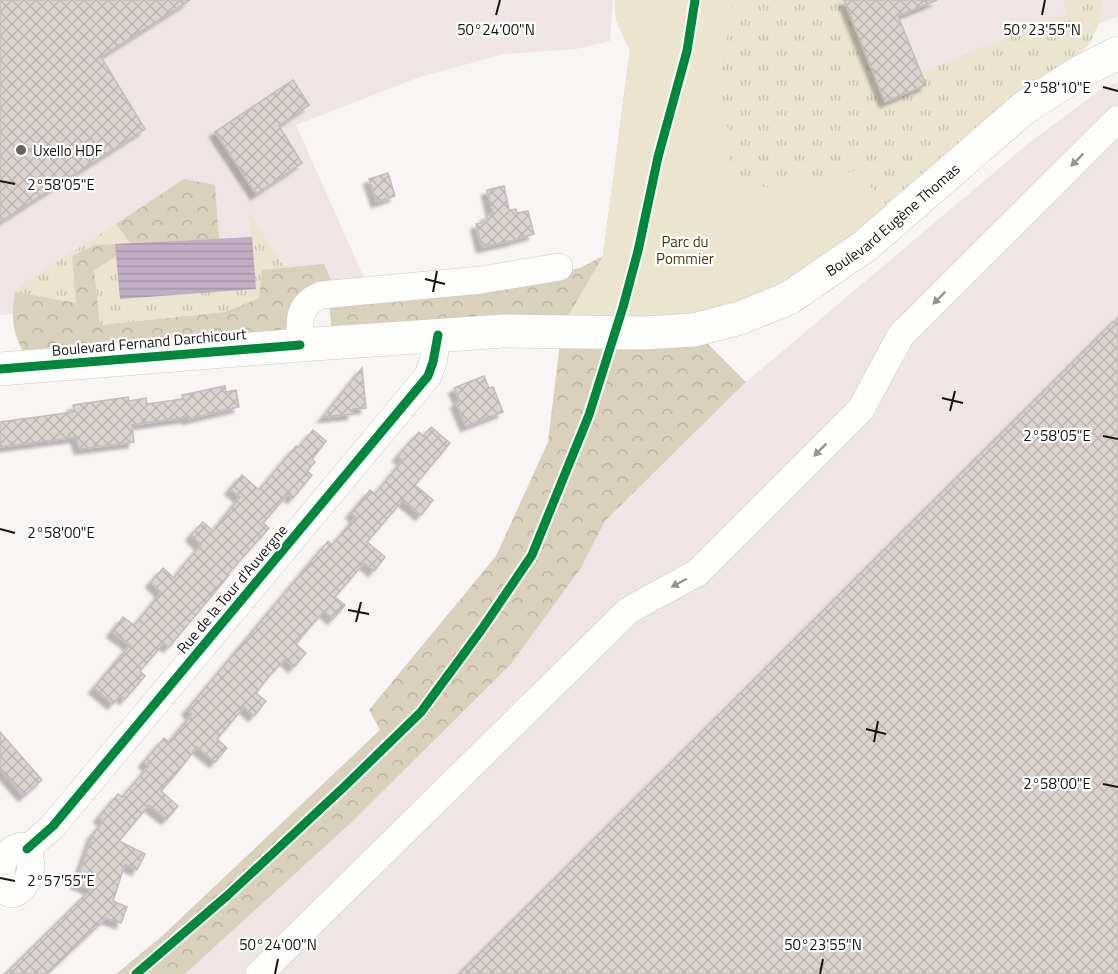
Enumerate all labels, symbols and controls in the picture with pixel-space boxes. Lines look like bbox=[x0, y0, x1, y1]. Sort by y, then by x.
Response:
text: 50°24'00"N bbox=[457, 18, 535, 41]
text: 50°23'55"N bbox=[1003, 18, 1081, 41]
text: 2°58'10"E bbox=[1023, 76, 1091, 99]
place label: Uxello HDF bbox=[33, 139, 103, 162]
marker: Uxello HDF bbox=[14, 143, 28, 157]
one-way arrow bbox=[1069, 153, 1084, 167]
street label: Boulevard Eugène Thomas bbox=[820, 157, 965, 282]
text: 2°58'05"E bbox=[27, 173, 95, 196]
park label: Parc du Pommier bbox=[656, 230, 714, 270]
one-way arrow bbox=[932, 290, 946, 304]
street label: Boulevard Fernand Darchicourt bbox=[51, 322, 248, 362]
text: 2°58'05"E bbox=[1023, 424, 1091, 447]
one-way arrow bbox=[814, 443, 828, 457]
street label: Rue de la Tour d'Auvergne bbox=[171, 519, 293, 659]
text: 2°58'00"E bbox=[27, 521, 95, 544]
one-way arrow bbox=[670, 578, 687, 588]
text: 2°58'00"E bbox=[1023, 772, 1091, 795]
text: 2°57'55"E bbox=[27, 869, 95, 892]
text: 50°24'00"N bbox=[239, 933, 317, 956]
text: 50°23'55"N bbox=[784, 933, 862, 956]

